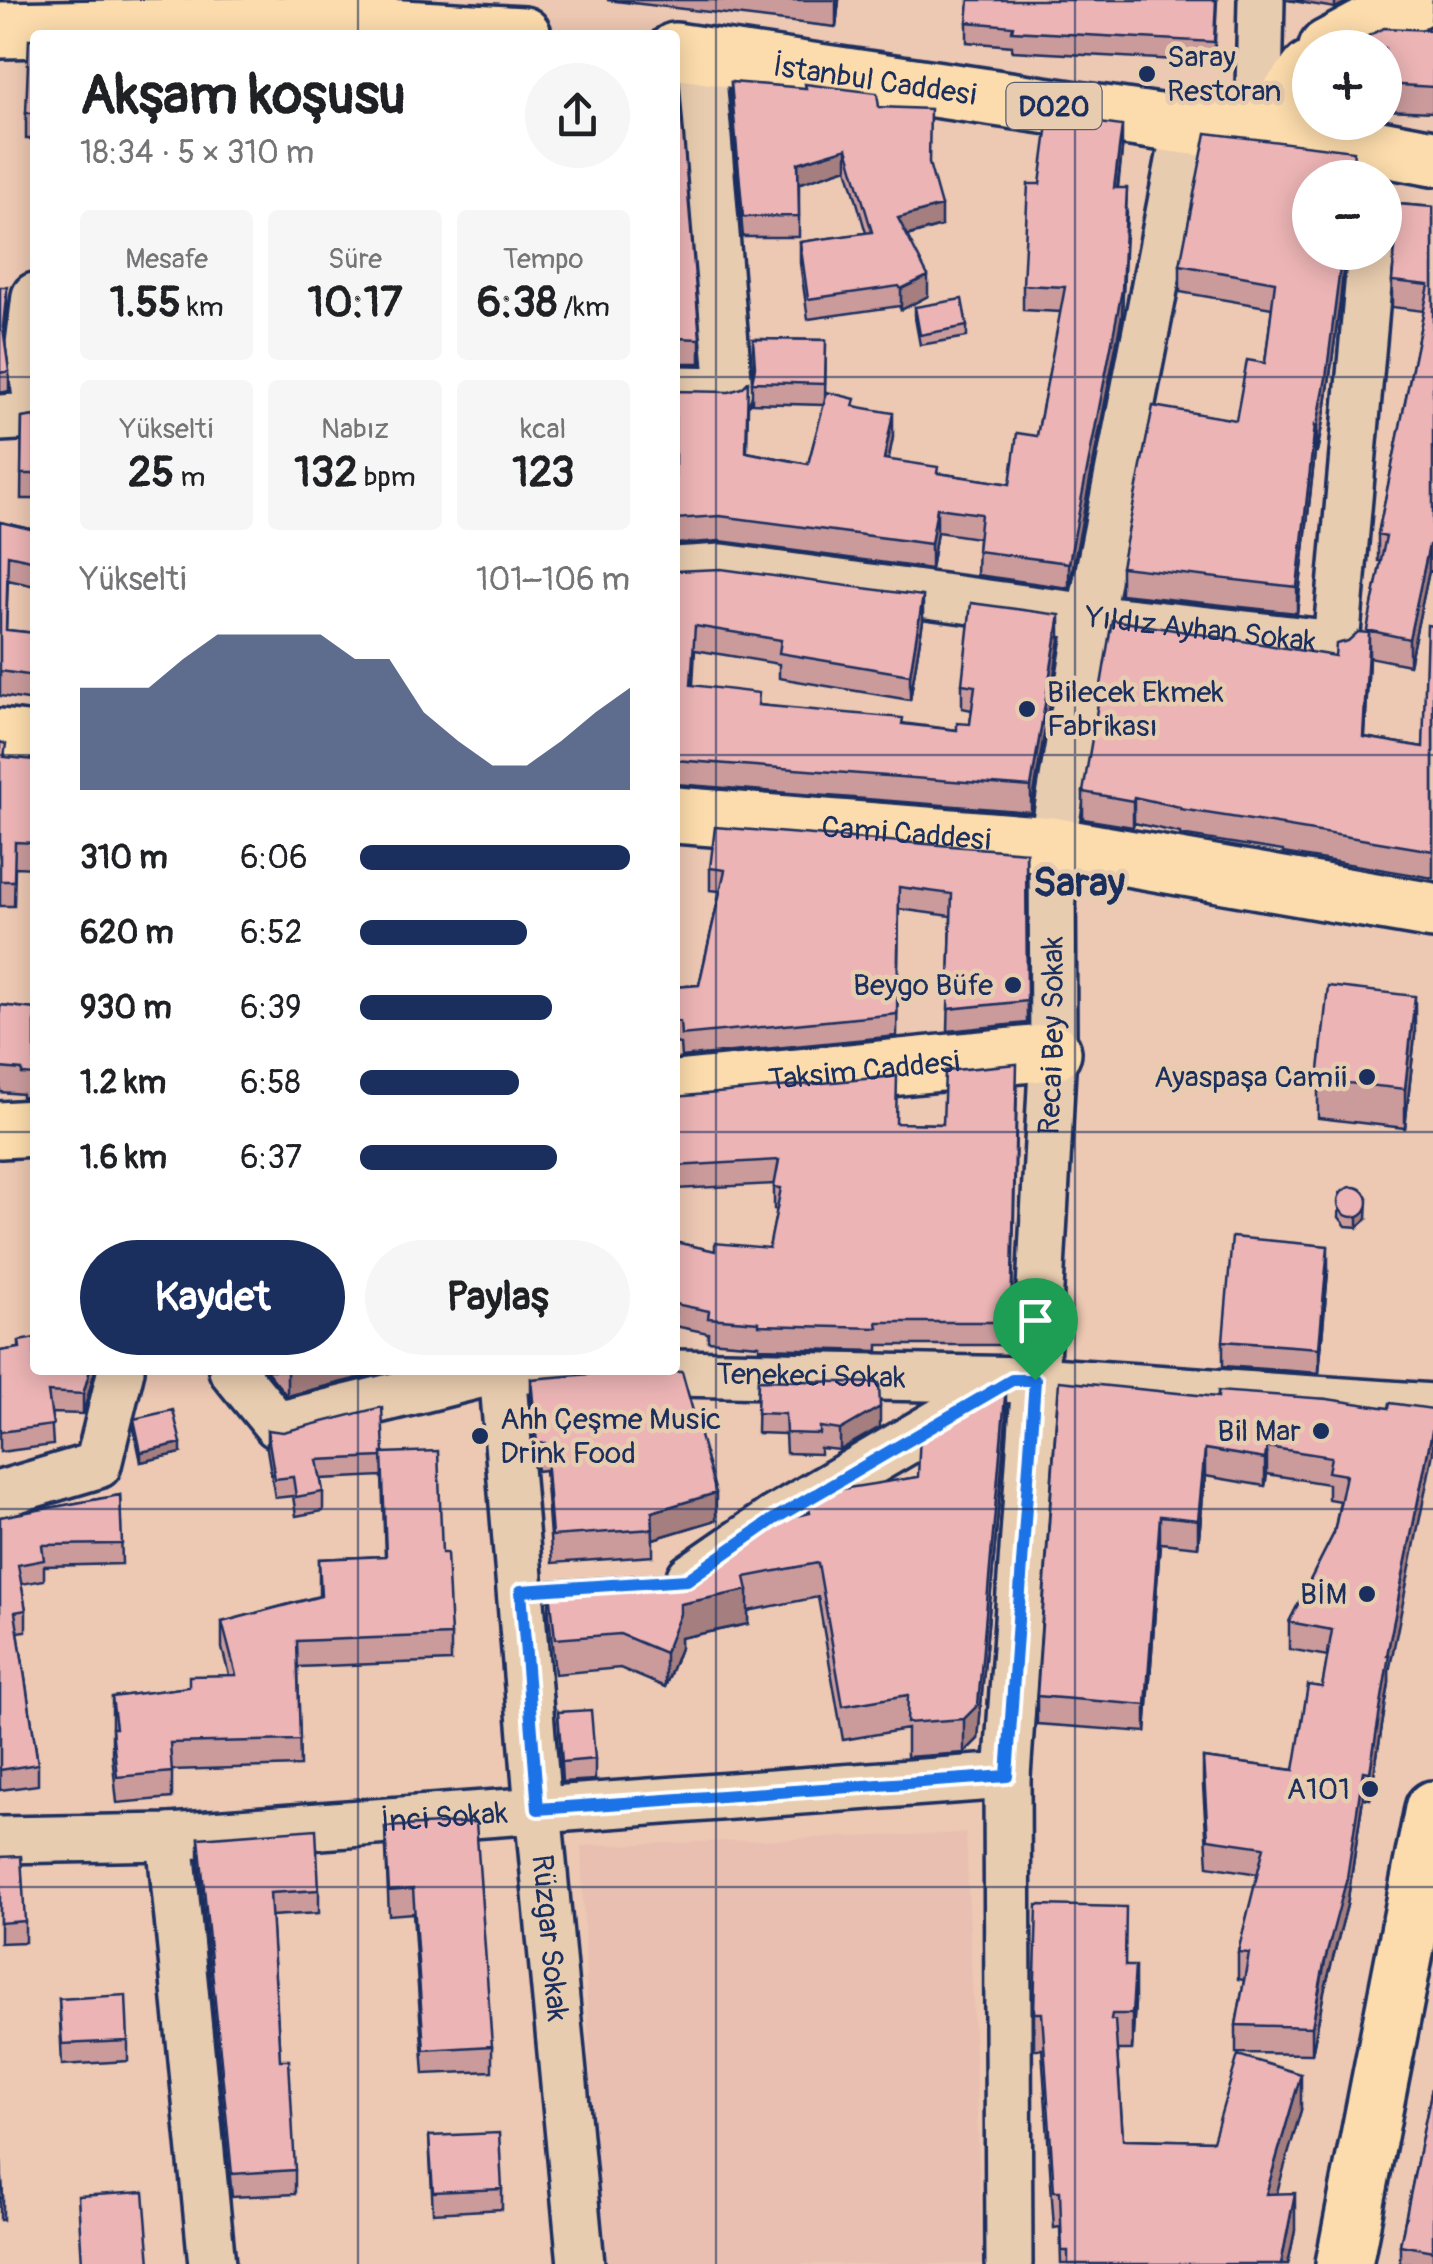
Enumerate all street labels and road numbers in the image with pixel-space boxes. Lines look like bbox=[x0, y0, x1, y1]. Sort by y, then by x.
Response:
street label: İstanbul Caddesi bbox=[771, 48, 979, 114]
road number: D020 bbox=[1006, 83, 1102, 129]
street label: Yıldız Ayhan Sokak bbox=[1083, 599, 1319, 661]
street label: Cami Caddesi bbox=[820, 809, 992, 859]
street label: Recai Bey Sokak bbox=[1030, 936, 1072, 1136]
street label: Taksim Caddesi bbox=[767, 1043, 962, 1099]
street label: Tenekeci Sokak bbox=[716, 1356, 906, 1396]
street label: İnci Sokak bbox=[380, 1794, 509, 1841]
street label: Rüzgar Sokak bbox=[523, 1853, 576, 2024]

